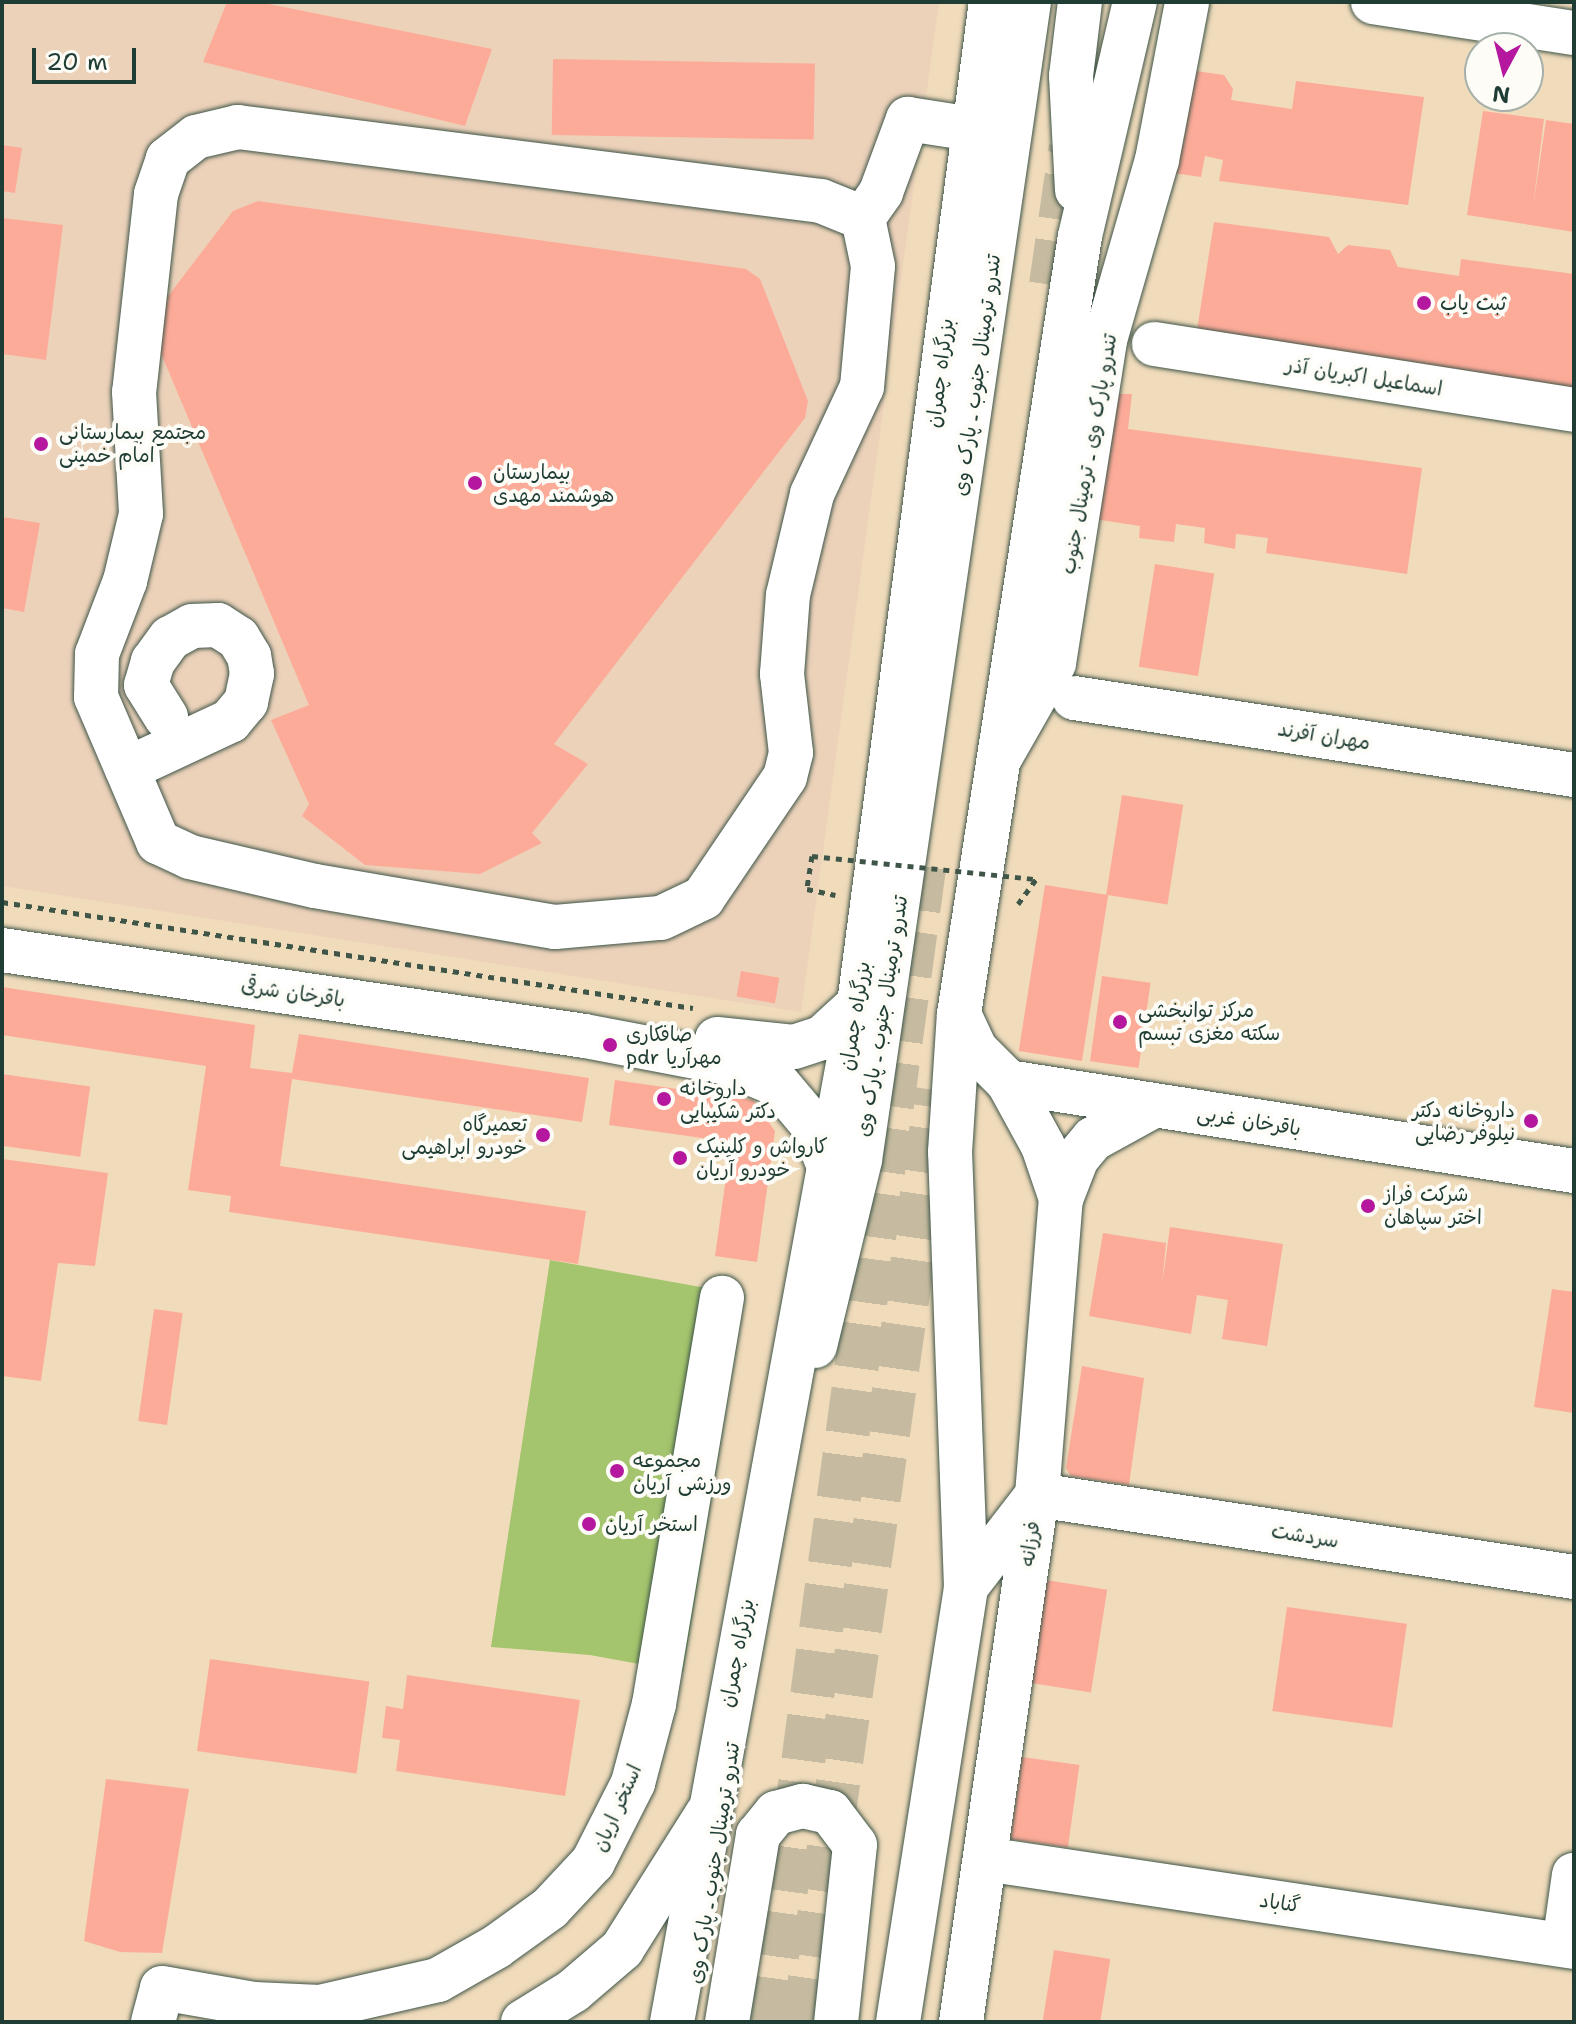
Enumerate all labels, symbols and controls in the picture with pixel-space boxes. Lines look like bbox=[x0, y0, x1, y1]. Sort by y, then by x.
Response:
scale bar bbox=[36, 32, 140, 82]
north arrow bbox=[1464, 32, 1544, 112]
text: 20 m bbox=[46, 46, 108, 78]
text: N bbox=[1491, 79, 1512, 110]
street label: تندرو ترمینال جنوب ـ پارک وی bbox=[948, 253, 1006, 497]
place label: ثبت یاب bbox=[1440, 291, 1506, 315]
marker: ثبت یاب bbox=[1415, 294, 1433, 312]
street label: بزرگراه چمران bbox=[921, 317, 959, 429]
street label: تندرو پارک وی ـ ترمینال جنوب bbox=[1056, 332, 1122, 576]
street label: اسماعیل اکبریان آذر bbox=[1284, 353, 1444, 401]
place label: مجتمع بیمارستانی امام خمینی bbox=[59, 420, 206, 467]
marker: مجتمع بیمارستانی امام خمینی bbox=[30, 433, 52, 455]
place label: بیمارستان هوشمند مهدی bbox=[493, 460, 614, 507]
marker: بیمارستان هوشمند مهدی bbox=[464, 472, 486, 494]
street label: مهران آفرند bbox=[1276, 717, 1372, 755]
street label: تندرو ترمینال جنوب ـ پارک وی bbox=[851, 894, 913, 1138]
street label: بزرگراه چمران bbox=[835, 960, 875, 1072]
street label: باقرخان شرقی bbox=[239, 974, 347, 1012]
place label: مرکز توانبخشی سکته مغزی تبسم bbox=[1138, 998, 1280, 1045]
marker: مرکز توانبخشی سکته مغزی تبسم bbox=[1109, 1011, 1131, 1033]
place label: صافکاری pdr مهرآریا bbox=[626, 1022, 722, 1069]
marker: صافکاری pdr مهرآریا bbox=[601, 1036, 619, 1054]
place label: داروخانه دکتر شکیبایی bbox=[680, 1076, 776, 1123]
marker: داروخانه دکتر شکیبایی bbox=[655, 1090, 673, 1108]
place label: داروخانه دکتر نیلوفر رضایی bbox=[1412, 1098, 1515, 1145]
street label: باقرخان غربی bbox=[1195, 1101, 1303, 1141]
place label: تعمیرگاه خودرو ابراهیمی bbox=[401, 1112, 527, 1159]
marker: داروخانه دکتر نیلوفر رضایی bbox=[1522, 1112, 1540, 1130]
marker: تعمیرگاه خودرو ابراهیمی bbox=[534, 1126, 552, 1144]
place label: کارواش و کلینیک خودرو آریان bbox=[696, 1134, 828, 1181]
marker: کارواش و کلینیک خودرو آریان bbox=[671, 1149, 689, 1167]
place label: شرکت فراز اختر سپاهان bbox=[1384, 1182, 1482, 1229]
marker: شرکت فراز اختر سپاهان bbox=[1359, 1197, 1377, 1215]
place label: مجموعه ورزشی آریان bbox=[633, 1448, 732, 1495]
marker: مجموعه ورزشی آریان bbox=[608, 1462, 626, 1480]
place label: استخر آریان bbox=[605, 1512, 698, 1536]
marker: استخر آریان bbox=[580, 1515, 598, 1533]
street label: سردشت bbox=[1270, 1519, 1340, 1553]
street label: فرزانه bbox=[1015, 1520, 1045, 1568]
street label: بزرگراه چمران bbox=[715, 1597, 759, 1709]
street label: تندرو ترمینال جنوب ـ پارک وی bbox=[683, 1741, 745, 1985]
street label: استخر اریان bbox=[587, 1761, 647, 1855]
street label: گناباد bbox=[1258, 1888, 1302, 1918]

